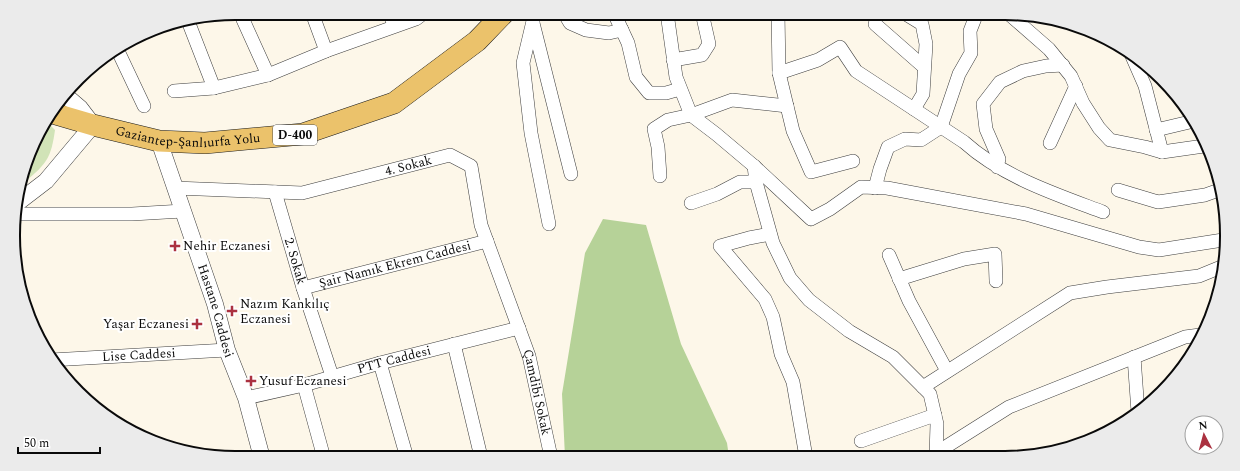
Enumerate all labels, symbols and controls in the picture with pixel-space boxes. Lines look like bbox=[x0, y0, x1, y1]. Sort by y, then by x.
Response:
street label: Gaziantep-Şanlıurfa Yolu bbox=[113, 121, 261, 153]
road number: D-400 bbox=[273, 125, 317, 145]
street label: 4. Sokak bbox=[383, 150, 434, 181]
street label: 2. Sokak bbox=[279, 235, 311, 287]
street label: Şair Namık Ekrem Caddesi bbox=[317, 235, 473, 294]
place label: Nehir Eczanesi bbox=[183, 236, 271, 256]
marker: Nehir Eczanesi bbox=[170, 241, 180, 251]
street label: Hastane Caddesi bbox=[192, 261, 239, 361]
place label: Nazım Kankılıç Eczanesi bbox=[240, 294, 329, 329]
marker: Nazım Kankılıç Eczanesi bbox=[227, 306, 237, 316]
place label: Yaşar Eczanesi bbox=[103, 314, 189, 334]
marker: Yaşar Eczanesi bbox=[192, 319, 202, 329]
street label: PTT Caddesi bbox=[355, 341, 433, 379]
street label: Lise Caddesi bbox=[101, 343, 176, 367]
street label: Çamdibi Sokak bbox=[517, 346, 556, 437]
place label: Yusuf Eczanesi bbox=[259, 371, 346, 391]
marker: Yusuf Eczanesi bbox=[246, 376, 256, 386]
north arrow bbox=[1184, 415, 1224, 455]
text: N bbox=[1198, 417, 1208, 434]
scale bar bbox=[18, 429, 100, 455]
text: 50 m bbox=[24, 434, 49, 453]

